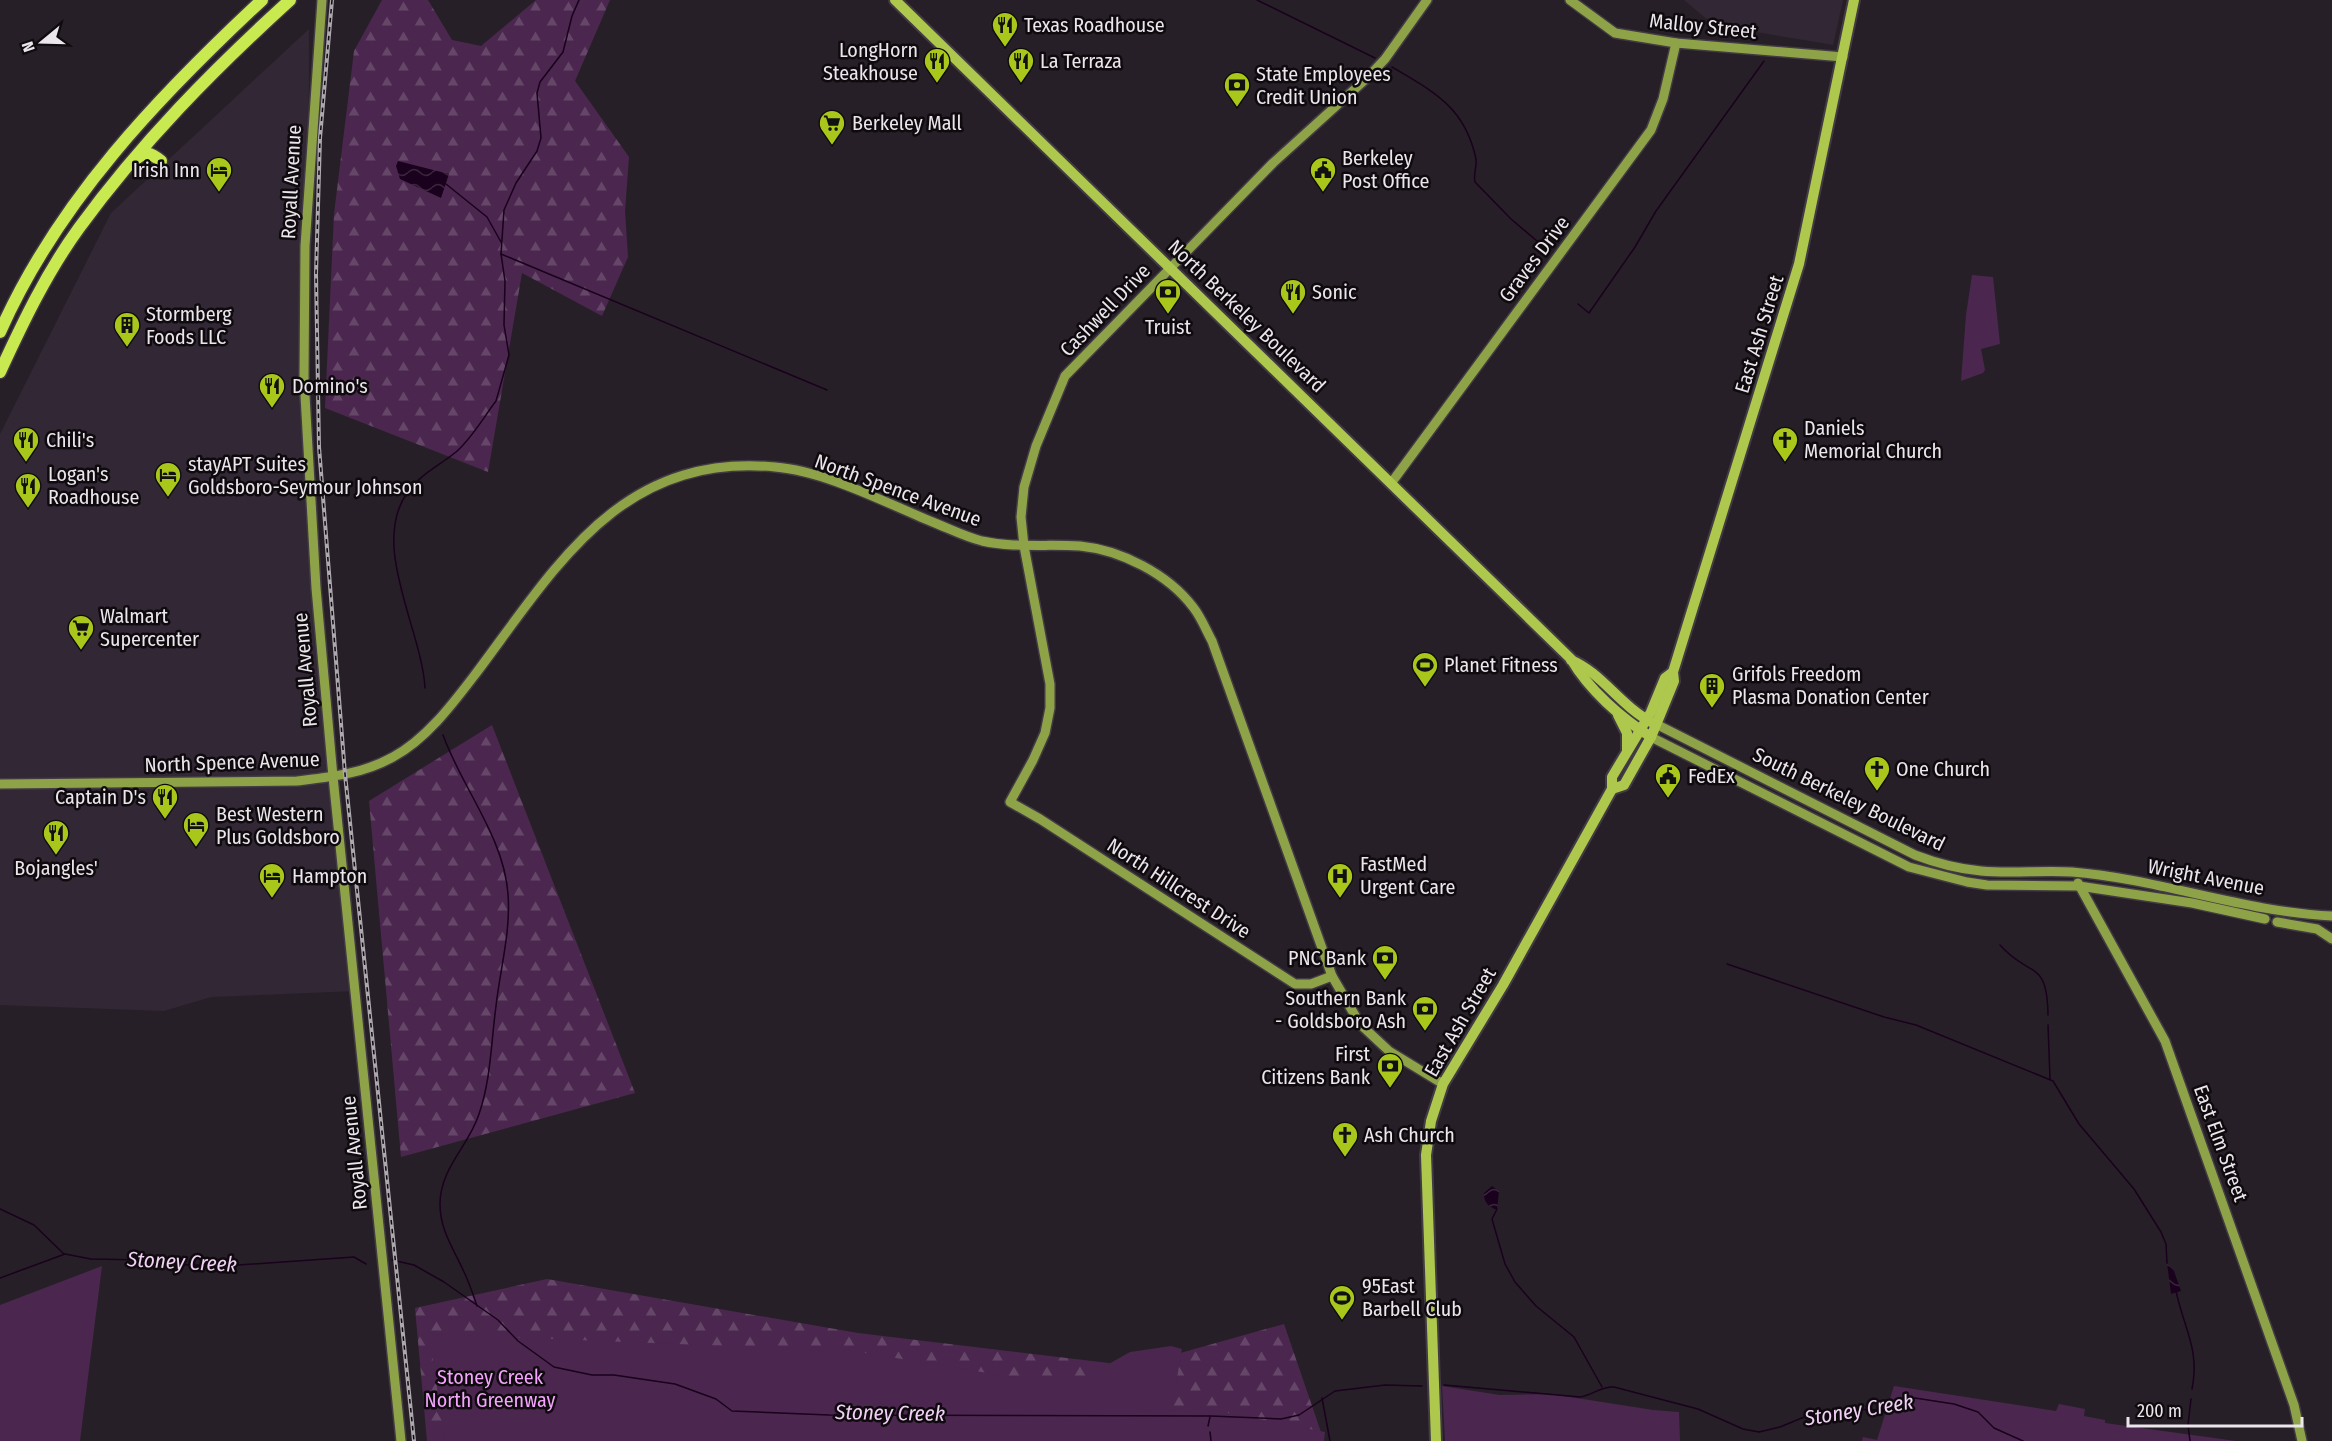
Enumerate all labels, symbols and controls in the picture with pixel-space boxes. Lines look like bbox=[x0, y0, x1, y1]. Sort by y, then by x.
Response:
street label: Malloy Street bbox=[1648, 8, 1758, 44]
restaurant icon: Texas Roadhouse bbox=[990, 10, 1020, 48]
north arrow bbox=[12, 12, 72, 72]
place label: Texas Roadhouse bbox=[1024, 13, 1165, 37]
place label: LongHorn Steakhouse bbox=[823, 38, 918, 85]
text: N bbox=[18, 39, 39, 54]
restaurant icon: LongHorn Steakhouse bbox=[922, 46, 952, 84]
restaurant icon: La Terraza bbox=[1006, 46, 1036, 84]
place label: La Terraza bbox=[1040, 49, 1122, 73]
place label: State Employees Credit Union bbox=[1256, 62, 1391, 109]
bank icon: State Employees Credit Union bbox=[1222, 70, 1252, 108]
supermarket icon: Berkeley Mall bbox=[817, 108, 847, 146]
place label: Berkeley Mall bbox=[852, 111, 962, 135]
street label: Royall Avenue bbox=[276, 124, 306, 240]
place label: Berkeley Post Office bbox=[1342, 146, 1429, 193]
hotel icon: Irish Inn bbox=[204, 155, 234, 193]
public building icon: Berkeley Post Office bbox=[1308, 155, 1338, 193]
place label: Irish Inn bbox=[133, 158, 200, 182]
street label: Graves Drive bbox=[1494, 211, 1574, 307]
street label: North Berkeley Boulevard bbox=[1163, 235, 1331, 397]
street label: Cashwell Drive bbox=[1055, 259, 1155, 361]
street label: East Ash Street bbox=[1730, 272, 1788, 396]
bank icon: Truist bbox=[1153, 277, 1183, 315]
restaurant icon: Sonic bbox=[1278, 277, 1308, 315]
place label: Sonic bbox=[1312, 280, 1357, 304]
place label: Stormberg Foods LLC bbox=[146, 302, 232, 349]
building icon: Stormberg Foods LLC bbox=[112, 310, 142, 348]
place label: Truist bbox=[1145, 315, 1192, 339]
restaurant icon: Domino's bbox=[257, 371, 287, 409]
place label: Domino's bbox=[292, 374, 368, 398]
place label: Daniels Memorial Church bbox=[1804, 416, 1942, 463]
restaurant icon: Chili's bbox=[11, 425, 41, 463]
church icon: Daniels Memorial Church bbox=[1770, 425, 1800, 463]
place label: Chili's bbox=[46, 428, 94, 452]
street label: North Spence Avenue bbox=[812, 449, 984, 531]
place label: stayAPT Suites Goldsboro-Seymour Johnson bbox=[188, 452, 422, 499]
hotel icon: stayAPT Suites Goldsboro-Seymour Johnson bbox=[153, 460, 183, 498]
place label: Logan's Roadhouse bbox=[48, 462, 139, 509]
restaurant icon: Logan's Roadhouse bbox=[13, 471, 43, 509]
place label: Walmart Supercenter bbox=[100, 604, 199, 651]
street label: Royall Avenue bbox=[288, 612, 322, 728]
supermarket icon: Walmart Supercenter bbox=[66, 613, 96, 651]
sports icon: Planet Fitness bbox=[1410, 650, 1440, 688]
place label: Planet Fitness bbox=[1444, 653, 1558, 677]
place label: Grifols Freedom Plasma Donation Center bbox=[1732, 662, 1929, 709]
building icon: Grifols Freedom Plasma Donation Center bbox=[1697, 671, 1727, 709]
street label: South Berkeley Boulevard bbox=[1749, 742, 1949, 856]
street label: North Spence Avenue bbox=[144, 747, 320, 777]
church icon: One Church bbox=[1862, 754, 1892, 792]
place label: One Church bbox=[1896, 757, 1990, 781]
public building icon: FedEx bbox=[1653, 761, 1683, 799]
place label: FedEx bbox=[1688, 764, 1735, 788]
restaurant icon: Captain D's bbox=[150, 782, 180, 820]
place label: Captain D's bbox=[55, 785, 146, 809]
place label: Best Western Plus Goldsboro bbox=[216, 802, 340, 849]
hotel icon: Best Western Plus Goldsboro bbox=[181, 810, 211, 848]
restaurant icon: Bojangles' bbox=[41, 818, 71, 856]
street label: North Hillcrest Drive bbox=[1103, 833, 1255, 943]
place label: FastMed Urgent Care bbox=[1360, 852, 1455, 899]
street label: Wright Avenue bbox=[2146, 854, 2266, 900]
place label: Bojangles' bbox=[14, 856, 98, 880]
hotel icon: Hampton bbox=[257, 861, 287, 899]
hospital icon: FastMed Urgent Care bbox=[1325, 861, 1355, 899]
place label: Hampton bbox=[292, 864, 367, 888]
bank icon: PNC Bank bbox=[1370, 943, 1400, 981]
place label: PNC Bank bbox=[1288, 946, 1367, 970]
street label: East Ash Street bbox=[1419, 963, 1501, 1081]
place label: Southern Bank - Goldsboro Ash bbox=[1275, 986, 1407, 1033]
bank icon: Southern Bank - Goldsboro Ash bbox=[1410, 994, 1440, 1032]
place label: First Citizens Bank bbox=[1261, 1042, 1371, 1089]
bank icon: First Citizens Bank bbox=[1375, 1051, 1405, 1089]
street label: East Elm Street bbox=[2189, 1081, 2253, 1205]
street label: Royall Avenue bbox=[336, 1095, 372, 1211]
church icon: Ash Church bbox=[1330, 1120, 1360, 1158]
place label: Ash Church bbox=[1364, 1123, 1455, 1147]
water label: Stoney Creek bbox=[125, 1246, 238, 1278]
place label: 95East Barbell Club bbox=[1362, 1274, 1462, 1321]
sports icon: 95East Barbell Club bbox=[1327, 1283, 1357, 1321]
park label: Stoney Creek North Greenway bbox=[425, 1365, 556, 1412]
water label: Stoney Creek bbox=[1802, 1389, 1915, 1432]
scale bar bbox=[2128, 1390, 2302, 1428]
water label: Stoney Creek bbox=[834, 1399, 945, 1427]
text: 200 m bbox=[2137, 1400, 2182, 1422]

